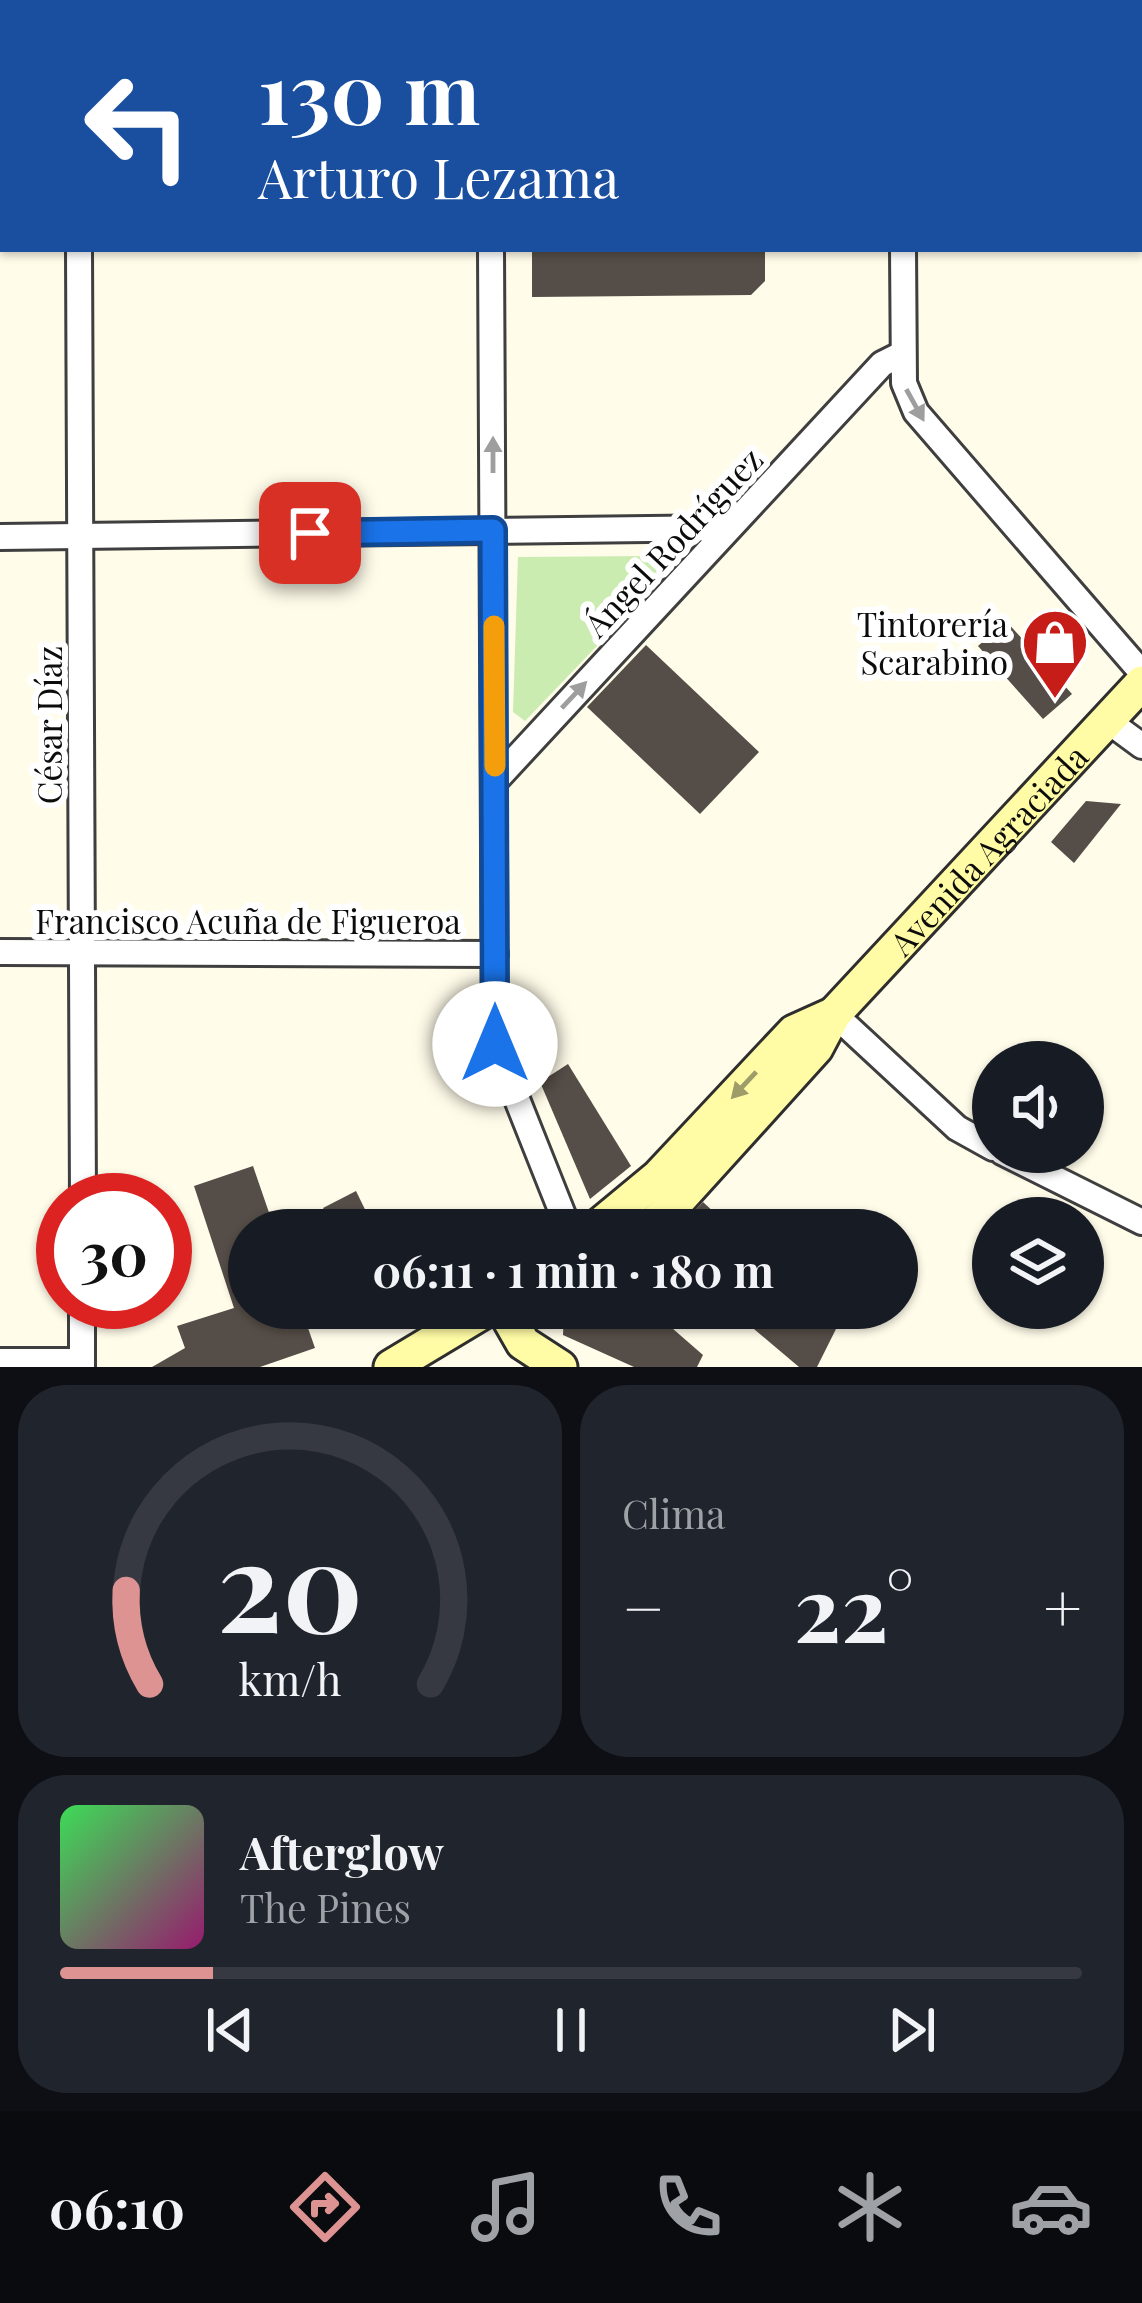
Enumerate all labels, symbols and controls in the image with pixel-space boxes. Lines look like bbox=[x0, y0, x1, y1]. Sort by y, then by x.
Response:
text: 130 m bbox=[258, 34, 480, 146]
icon: left bbox=[60, 48, 216, 204]
text: Arturo Lezama bbox=[258, 141, 619, 213]
one-way arrow bbox=[904, 388, 925, 422]
one-way arrow bbox=[483, 435, 502, 473]
street label: Ángel Rodríguez bbox=[572, 437, 771, 646]
pin bbox=[259, 482, 361, 584]
icon: arrive bbox=[277, 500, 343, 566]
place label: Tintorería Scarabino bbox=[857, 601, 1009, 683]
shop icon: Tintorería Scarabino bbox=[1020, 607, 1090, 701]
street label: César Díaz bbox=[26, 646, 70, 804]
one-way arrow bbox=[560, 680, 588, 709]
street label: Avenida Agraciada bbox=[878, 734, 1097, 964]
street label: Francisco Acuña de Figueroa bbox=[35, 898, 461, 942]
position arrow bbox=[432, 981, 558, 1107]
map controls bbox=[972, 1041, 1104, 1329]
button: sound bbox=[972, 1041, 1104, 1173]
one-way arrow bbox=[730, 1071, 758, 1100]
speed limit sign: 30 bbox=[36, 1173, 192, 1329]
button: layers bbox=[972, 1197, 1104, 1329]
text: 06:11 · 1 min · 180 m bbox=[372, 1239, 774, 1299]
text: Clima bbox=[622, 1487, 725, 1539]
text: 20 bbox=[217, 1498, 363, 1664]
text: 22° bbox=[794, 1546, 914, 1666]
text: − bbox=[622, 1562, 665, 1650]
text: + bbox=[1043, 1562, 1082, 1650]
text: km/h bbox=[239, 1650, 341, 1707]
text: Afterglow bbox=[240, 1821, 444, 1881]
text: The Pines bbox=[240, 1881, 411, 1933]
icon: previous bbox=[197, 1997, 263, 2063]
icon: pause bbox=[538, 1997, 604, 2063]
icon: next bbox=[879, 1997, 945, 2063]
icon: directions bbox=[283, 2165, 367, 2249]
icon: music bbox=[464, 2165, 548, 2249]
icon: phone bbox=[646, 2165, 730, 2249]
icon: climate bbox=[828, 2165, 912, 2249]
icon: car bbox=[1009, 2165, 1093, 2249]
text: 06:10 bbox=[49, 2171, 185, 2243]

